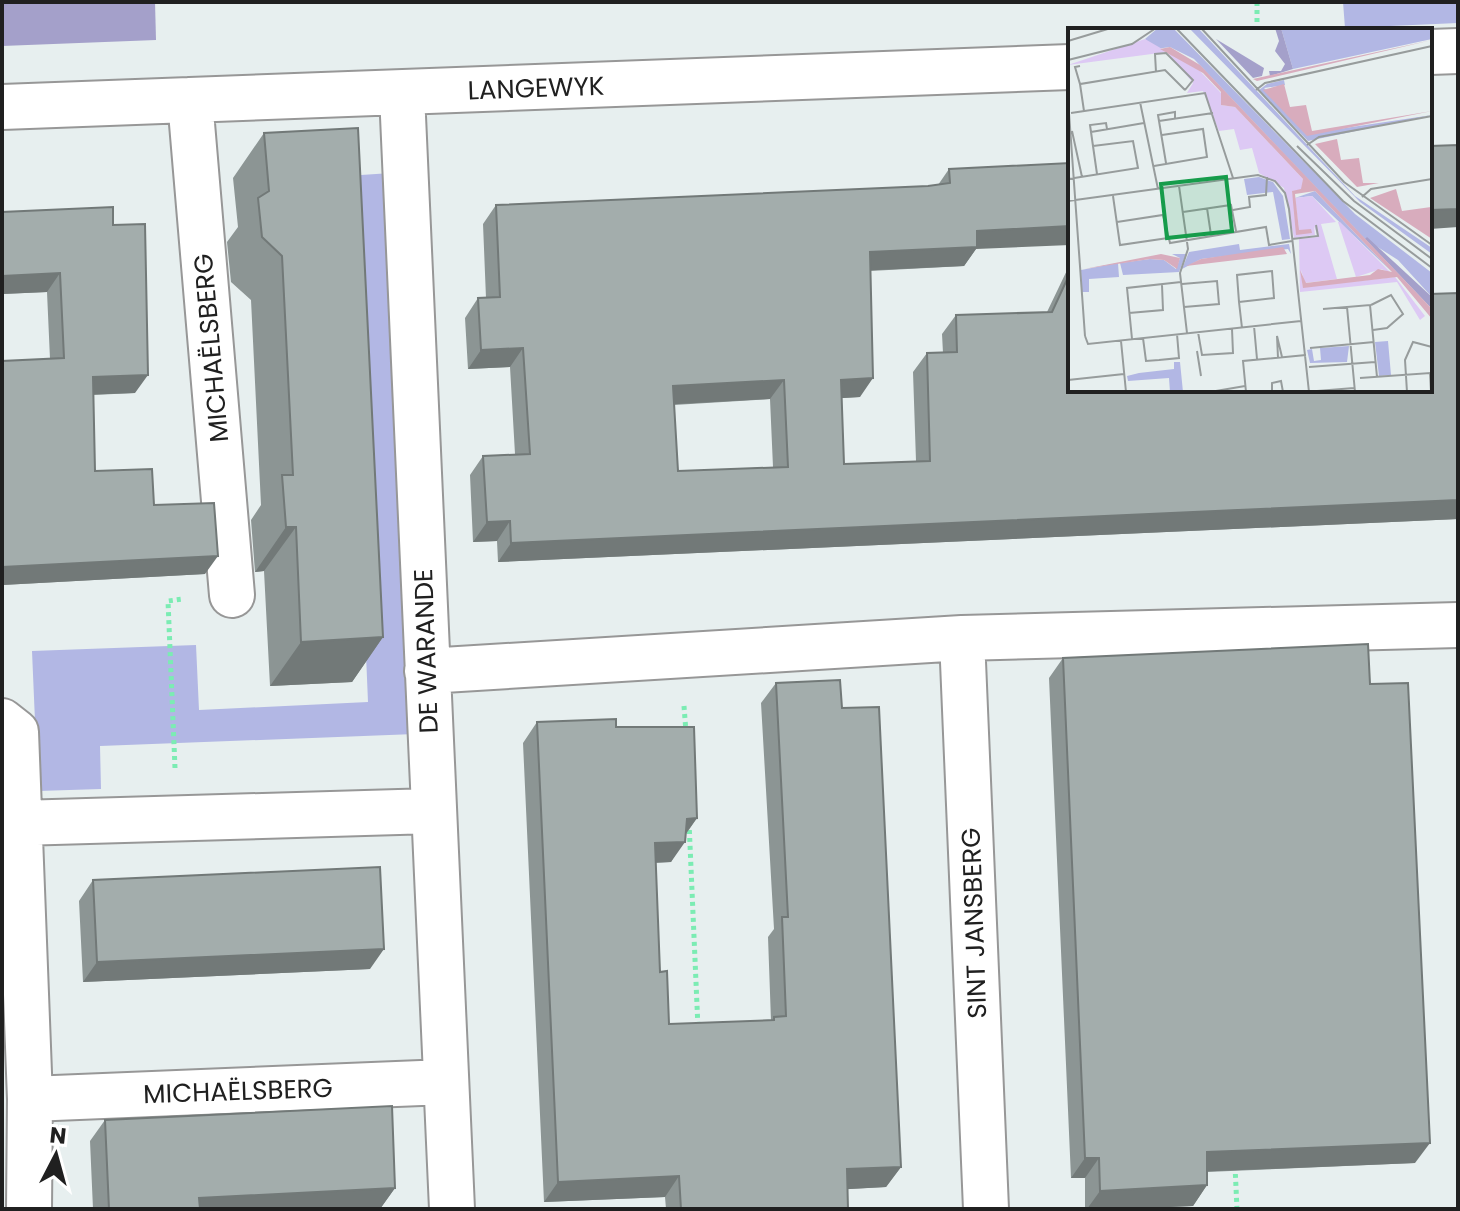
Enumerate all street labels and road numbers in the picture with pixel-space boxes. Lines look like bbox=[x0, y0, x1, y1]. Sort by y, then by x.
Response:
street label: LANGEWYK bbox=[467, 68, 605, 108]
street label: MICHAËLSBERG bbox=[185, 252, 237, 444]
street label: DE WARANDE bbox=[405, 568, 447, 734]
street label: SINT JANSBERG bbox=[953, 827, 995, 1019]
street label: MICHAËLSBERG bbox=[143, 1070, 333, 1112]

